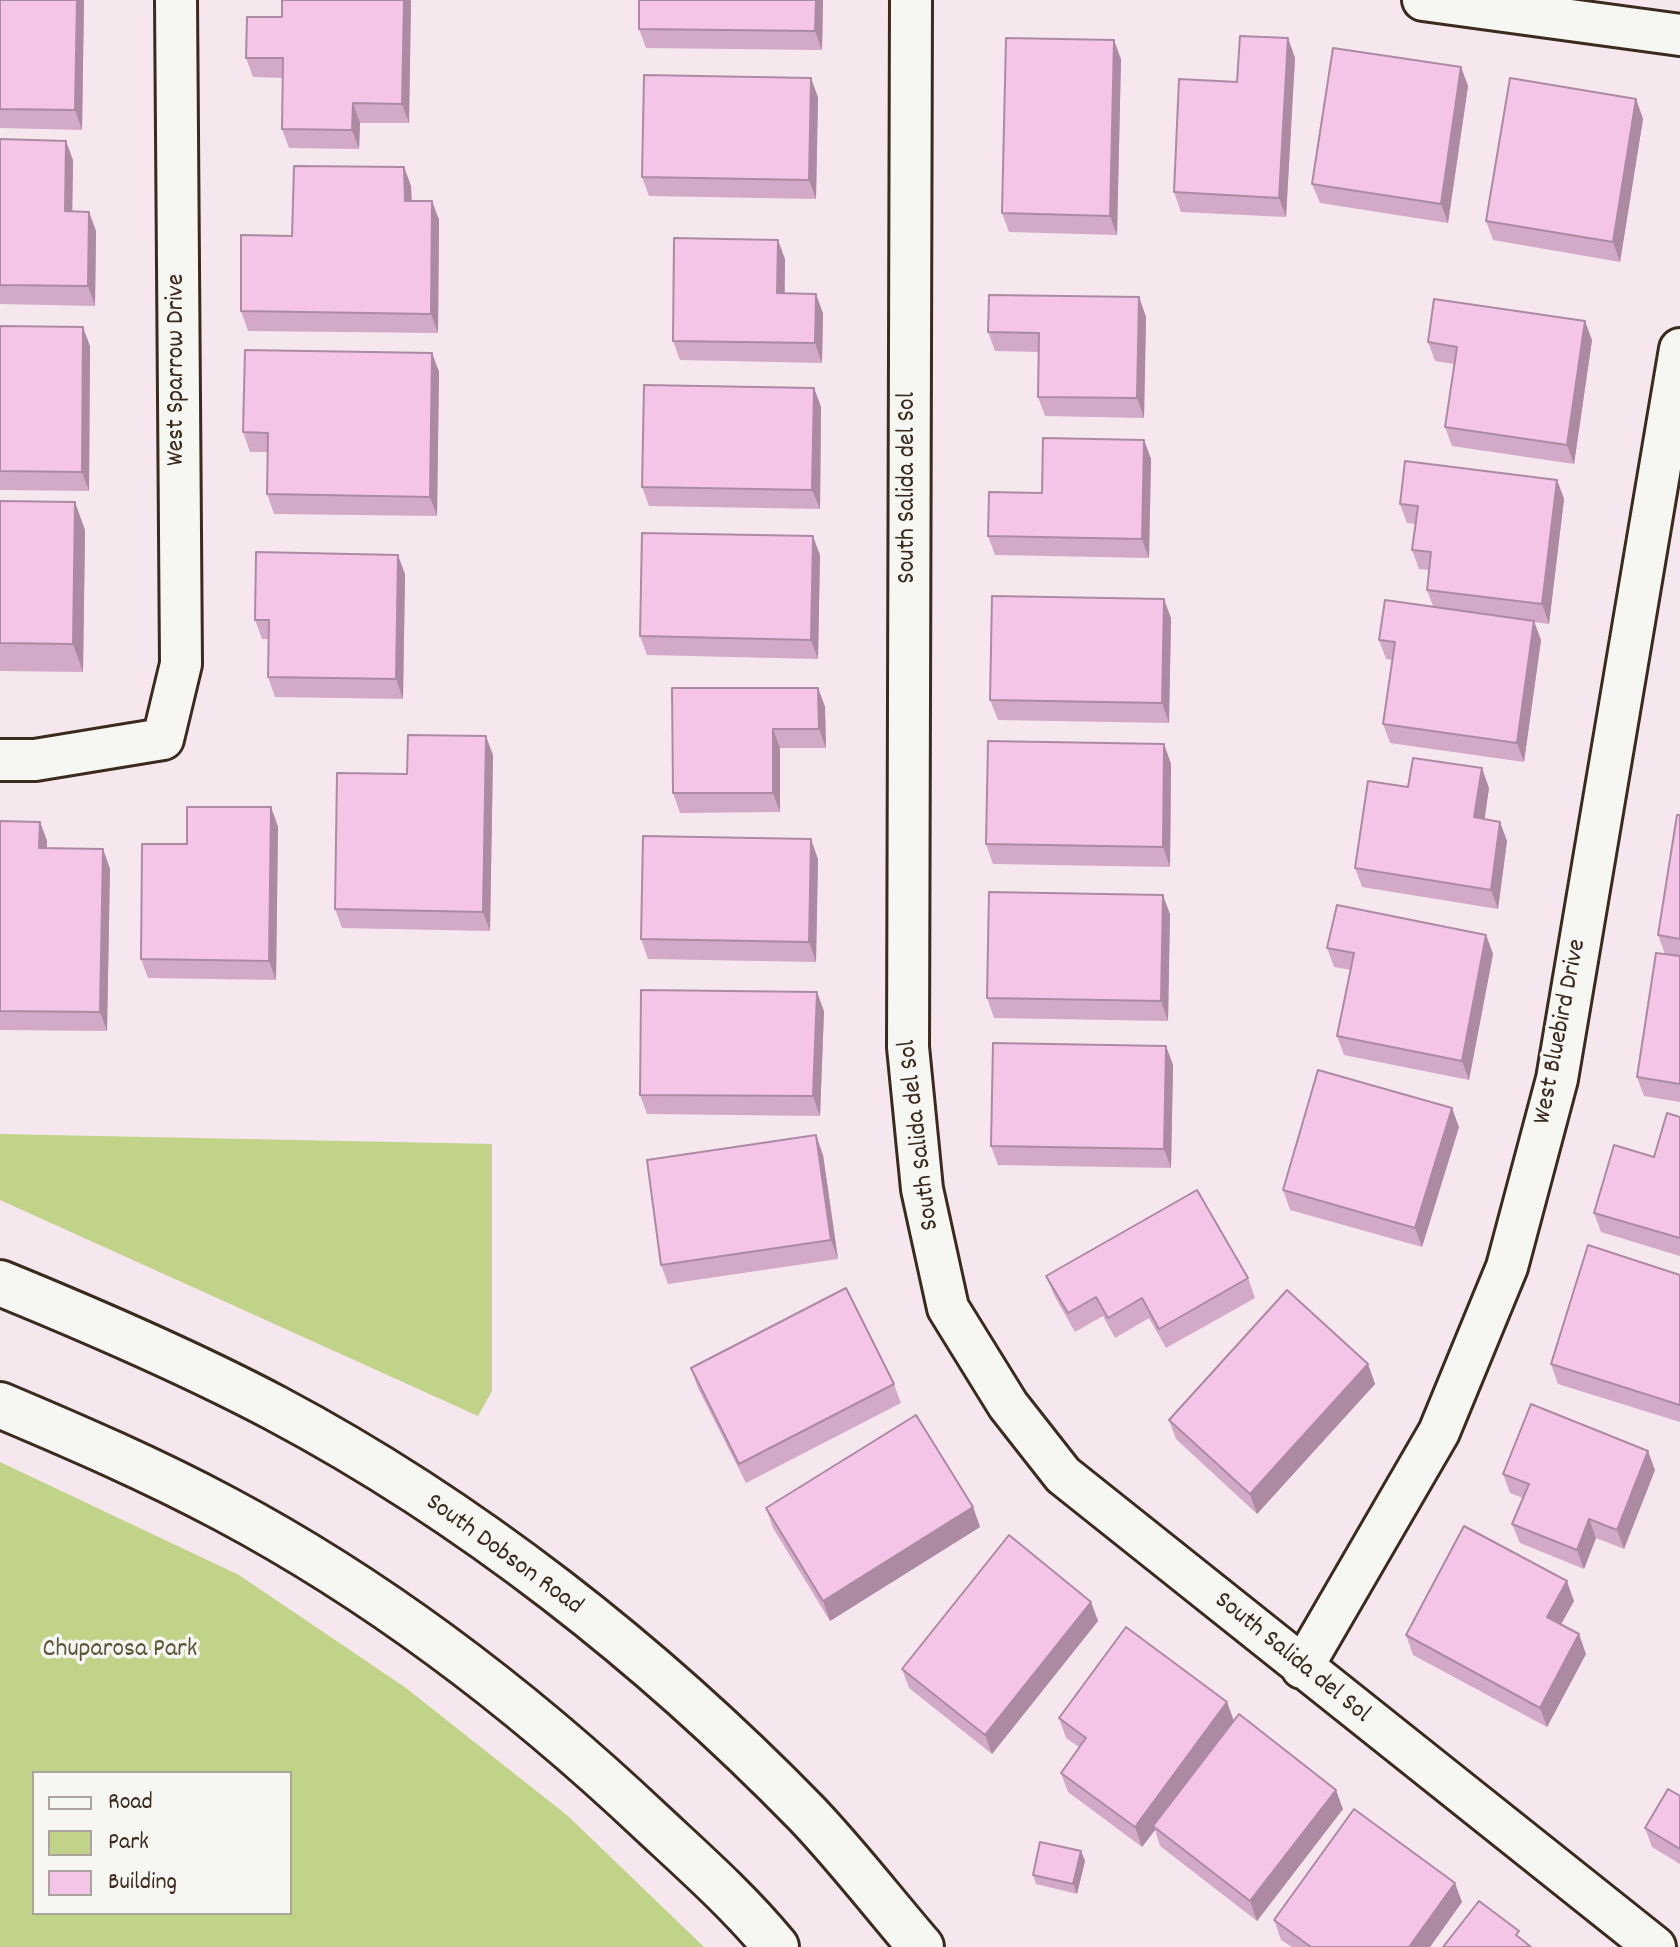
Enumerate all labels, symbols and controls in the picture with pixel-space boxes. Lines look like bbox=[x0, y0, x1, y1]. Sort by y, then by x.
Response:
street label: West Sparrow Drive bbox=[162, 274, 194, 466]
street label: South Salida del Sol bbox=[893, 392, 925, 584]
street label: West Bluebird Drive bbox=[1529, 937, 1595, 1127]
street label: South Salida del Sol bbox=[894, 1038, 948, 1232]
street label: South Dobson Road bbox=[418, 1488, 588, 1624]
street label: South Salida del Sol bbox=[1207, 1587, 1375, 1731]
park label: Chuparosa Park bbox=[43, 1635, 197, 1667]
legend bbox=[32, 1771, 292, 1915]
text: Road bbox=[108, 1786, 153, 1820]
text: Park bbox=[108, 1826, 149, 1860]
text: Building bbox=[108, 1866, 177, 1900]

